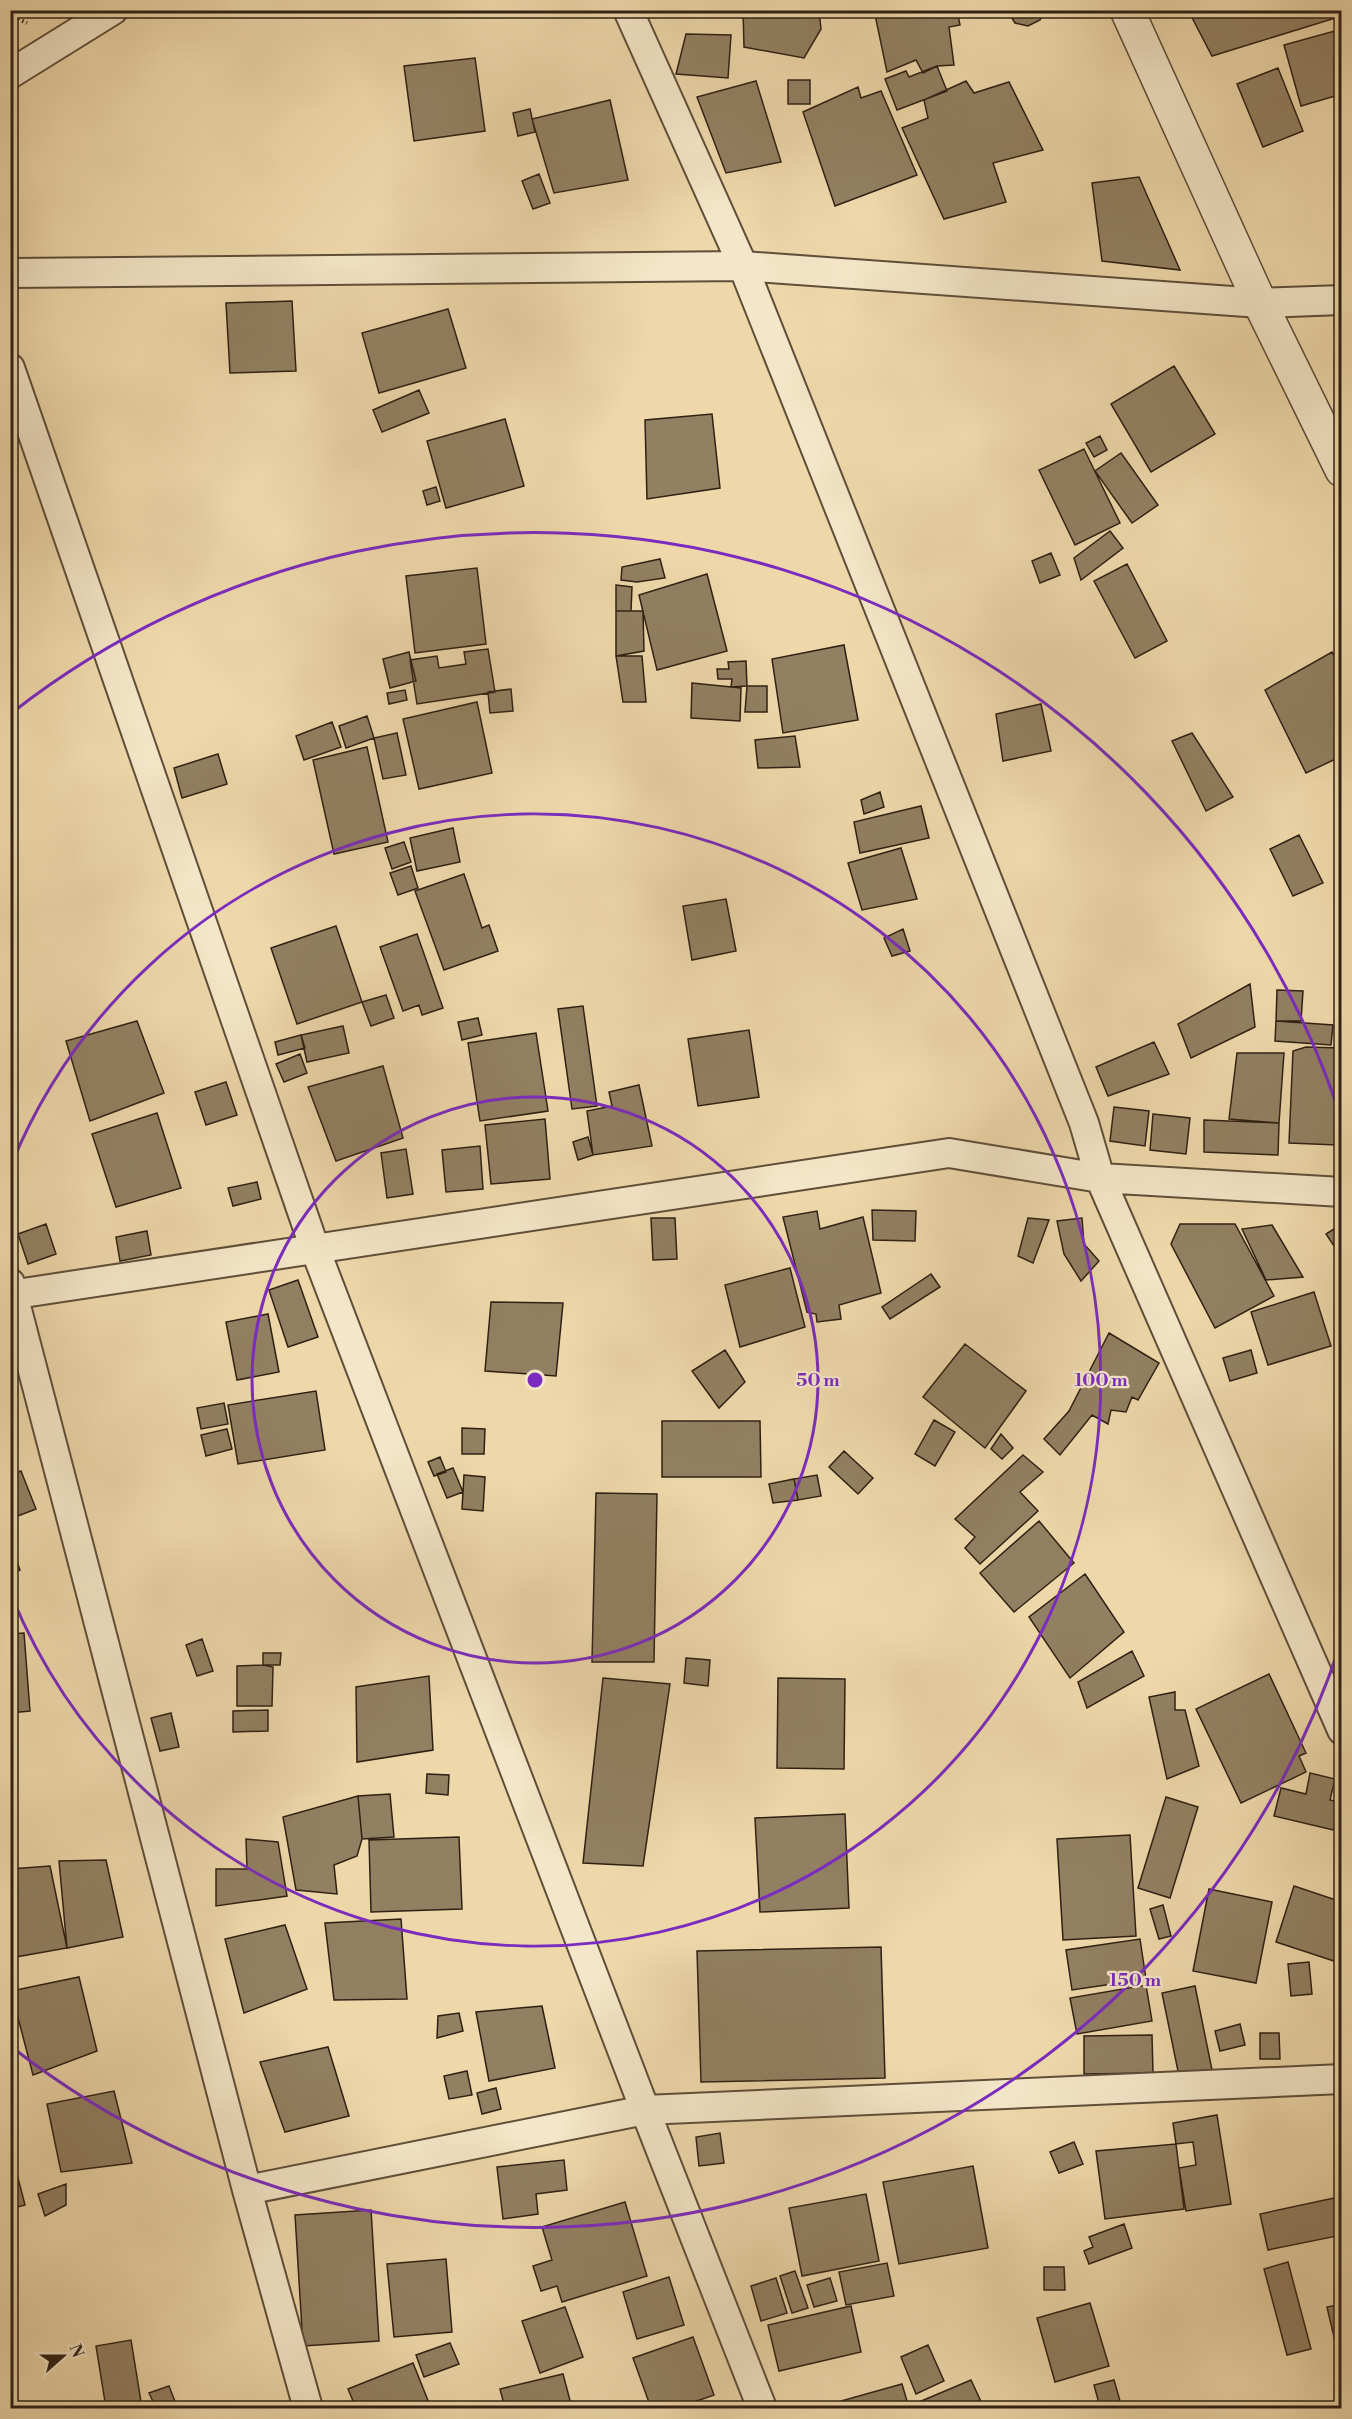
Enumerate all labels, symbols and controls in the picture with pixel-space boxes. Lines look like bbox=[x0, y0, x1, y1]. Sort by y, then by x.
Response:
text: 50 m bbox=[796, 1369, 840, 1392]
text: 100 m bbox=[1074, 1369, 1128, 1392]
centre of rings bbox=[525, 1370, 545, 1390]
text: 150 m bbox=[1109, 1969, 1162, 1992]
north arrow bbox=[33, 2326, 93, 2386]
text: N bbox=[64, 2341, 88, 2361]

